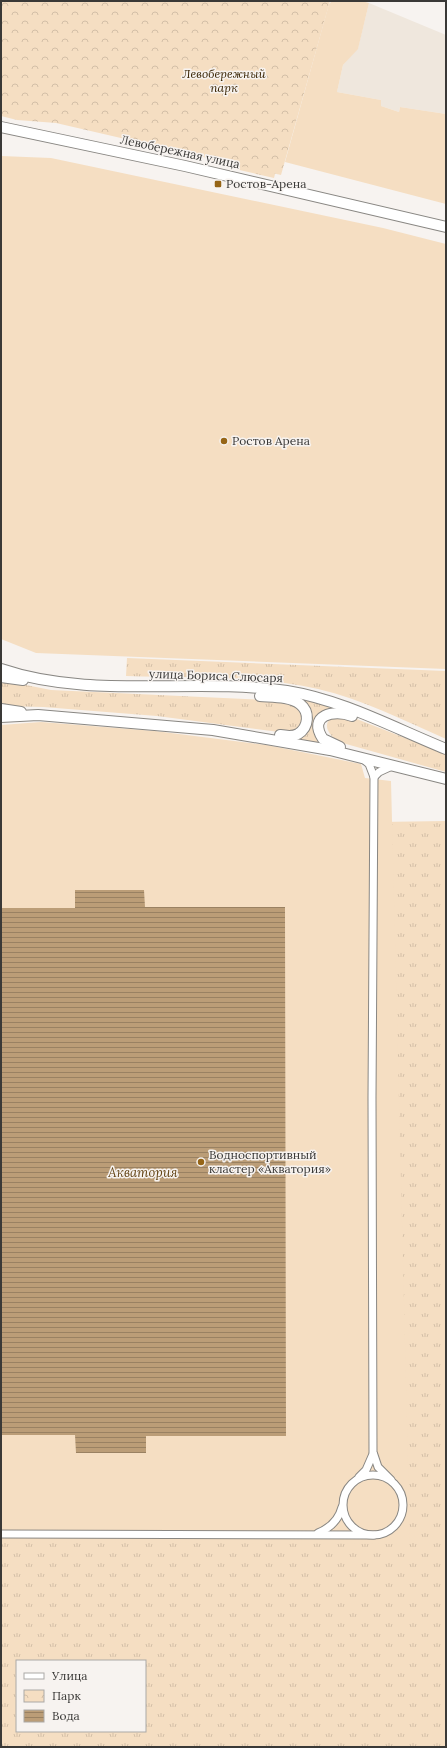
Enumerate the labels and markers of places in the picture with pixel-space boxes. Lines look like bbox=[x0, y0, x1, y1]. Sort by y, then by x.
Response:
place label: Ростов-Арена bbox=[226, 176, 306, 191]
marker: Ростов-Арена bbox=[213, 179, 223, 189]
place label: Ростов Арена bbox=[232, 433, 310, 448]
marker: Ростов Арена bbox=[219, 436, 229, 446]
place label: Водноспортивный кластер «Акватория» bbox=[209, 1147, 331, 1176]
marker: Водноспортивный кластер «Акватория» bbox=[196, 1157, 206, 1167]

